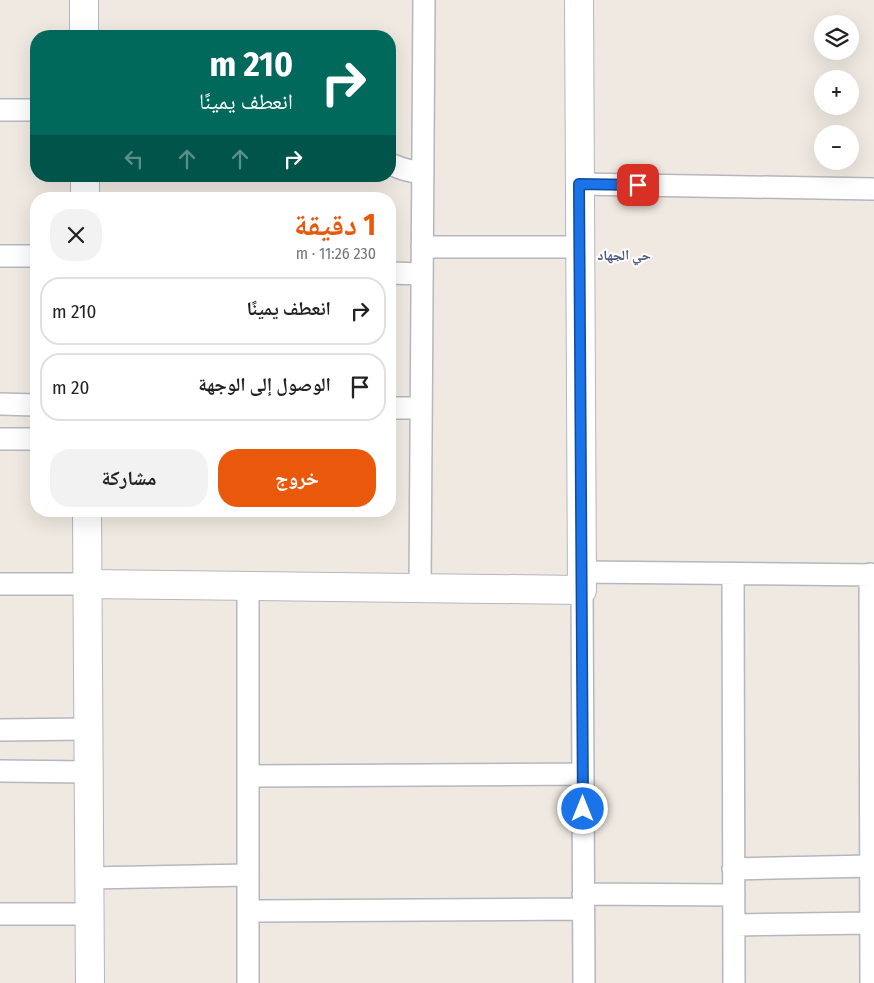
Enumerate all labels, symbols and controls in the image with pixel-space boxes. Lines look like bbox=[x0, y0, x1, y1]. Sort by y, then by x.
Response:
map controls bbox=[814, 15, 859, 170]
button: layers bbox=[814, 15, 859, 60]
text: 210 m bbox=[209, 43, 293, 85]
icon: right bbox=[311, 50, 376, 115]
button: + bbox=[814, 70, 859, 115]
text: انعطف يمينًا bbox=[199, 88, 293, 115]
button: − bbox=[814, 125, 859, 170]
icon: left bbox=[120, 145, 148, 173]
icon: ahead bbox=[173, 145, 201, 173]
icon: ahead bbox=[226, 145, 254, 173]
icon: right bbox=[279, 145, 307, 173]
pin bbox=[617, 164, 659, 206]
icon: arrive bbox=[624, 171, 652, 199]
text: 1 دقيقة bbox=[294, 207, 376, 243]
button: close bbox=[50, 209, 102, 261]
text: 230 m · 11:26 bbox=[296, 244, 376, 263]
district label: حي الجهاد bbox=[597, 247, 651, 266]
text: انعطف يمينًا bbox=[246, 297, 331, 320]
icon: right bbox=[346, 297, 374, 325]
text: 210 m bbox=[52, 300, 96, 323]
text: الوصول إلى الوجهة bbox=[198, 373, 331, 396]
icon: arrive bbox=[346, 373, 374, 401]
text: 20 m bbox=[52, 376, 89, 399]
button: مشاركة bbox=[50, 449, 208, 507]
button: خروج bbox=[218, 449, 376, 507]
position arrow bbox=[556, 782, 608, 834]

